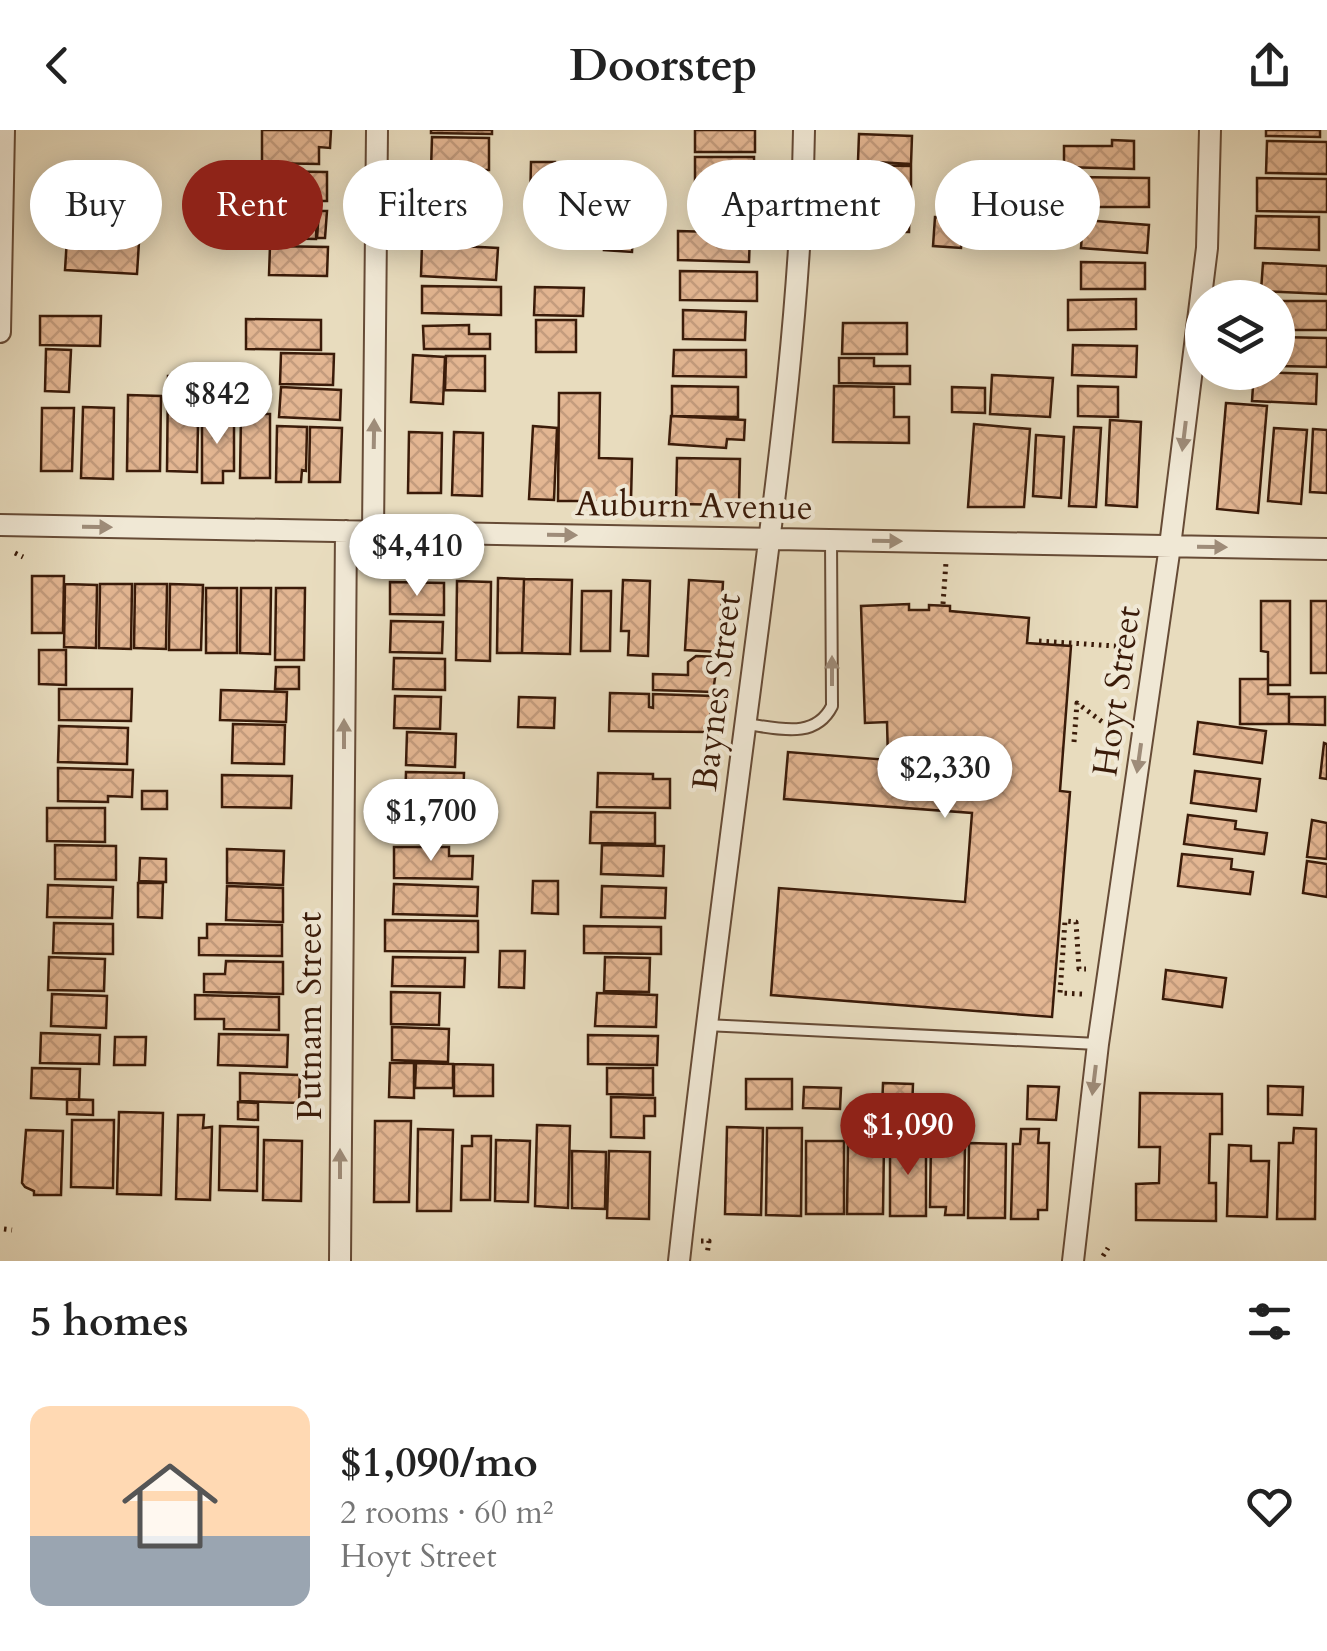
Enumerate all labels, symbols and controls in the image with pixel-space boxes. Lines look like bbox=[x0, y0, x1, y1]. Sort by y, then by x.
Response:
text: Doorstep bbox=[569, 35, 758, 96]
icon: back bbox=[30, 38, 85, 93]
icon: share bbox=[1242, 38, 1297, 93]
chip: Buy bbox=[30, 160, 162, 250]
chip: Rent bbox=[182, 160, 323, 250]
chip: Filters bbox=[343, 160, 503, 250]
chip: New bbox=[523, 160, 667, 250]
chip: Apartment bbox=[687, 160, 915, 250]
chip: House bbox=[935, 160, 1100, 250]
map controls bbox=[1185, 280, 1295, 390]
button: layers bbox=[1185, 280, 1295, 390]
pin: $842 bbox=[158, 362, 276, 447]
text: $842 bbox=[184, 372, 250, 416]
one-way arrow bbox=[366, 418, 382, 450]
one-way arrow bbox=[1175, 421, 1191, 452]
street label: Auburn Avenue bbox=[575, 480, 813, 532]
pin: $4,410 bbox=[336, 514, 498, 599]
one-way arrow bbox=[82, 519, 114, 535]
text: $4,410 bbox=[371, 524, 463, 568]
one-way arrow bbox=[547, 528, 579, 544]
one-way arrow bbox=[872, 533, 904, 549]
one-way arrow bbox=[1197, 539, 1229, 555]
street label: Baynes Street bbox=[681, 591, 753, 794]
street label: Hoyt Street bbox=[1081, 603, 1153, 779]
one-way arrow bbox=[823, 655, 839, 687]
one-way arrow bbox=[336, 717, 352, 749]
pin: $2,330 bbox=[864, 736, 1026, 821]
one-way arrow bbox=[1131, 743, 1147, 774]
text: $2,330 bbox=[899, 746, 991, 790]
pin: $1,700 bbox=[350, 779, 512, 864]
text: $1,700 bbox=[385, 789, 477, 833]
street label: Putnam Street bbox=[286, 911, 334, 1121]
one-way arrow bbox=[1086, 1064, 1102, 1096]
pin: $1,090 bbox=[827, 1093, 989, 1178]
text: $1,090 bbox=[862, 1103, 954, 1147]
one-way arrow bbox=[333, 1147, 349, 1179]
text: 5 homes bbox=[30, 1293, 188, 1350]
icon: filters bbox=[1242, 1294, 1297, 1349]
text: $1,090/mo bbox=[340, 1434, 538, 1491]
icon: home bbox=[110, 1446, 230, 1566]
icon: heart bbox=[1242, 1479, 1297, 1534]
text: 2 rooms · 60 m² bbox=[340, 1491, 553, 1535]
text: Hoyt Street bbox=[340, 1535, 497, 1579]

